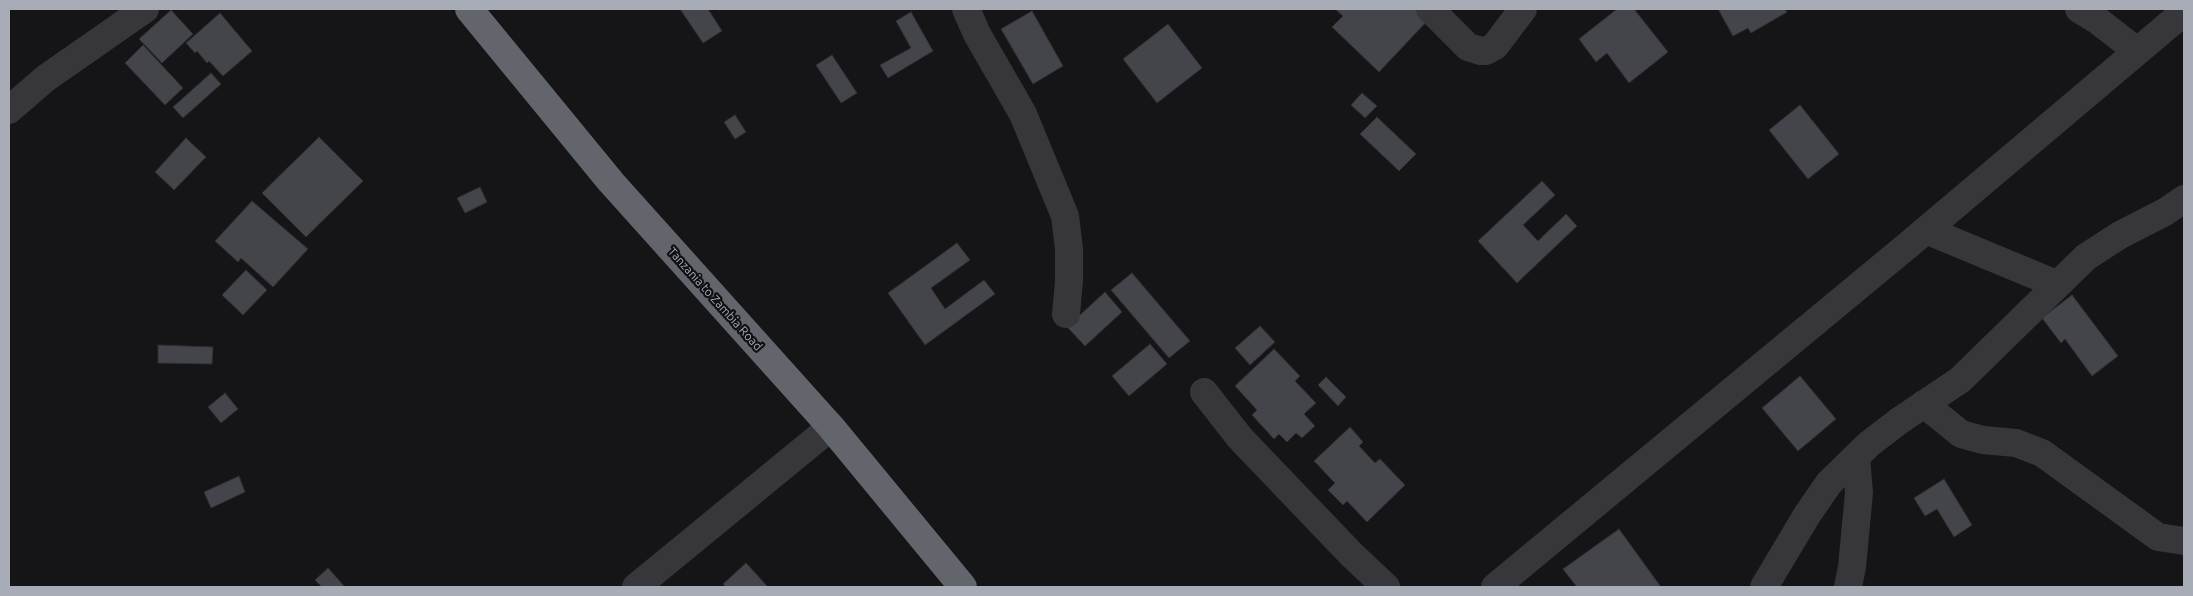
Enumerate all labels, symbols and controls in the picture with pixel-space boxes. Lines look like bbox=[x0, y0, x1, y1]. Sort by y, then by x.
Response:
street label: Tanzania to Zambia Road bbox=[665, 244, 765, 354]

